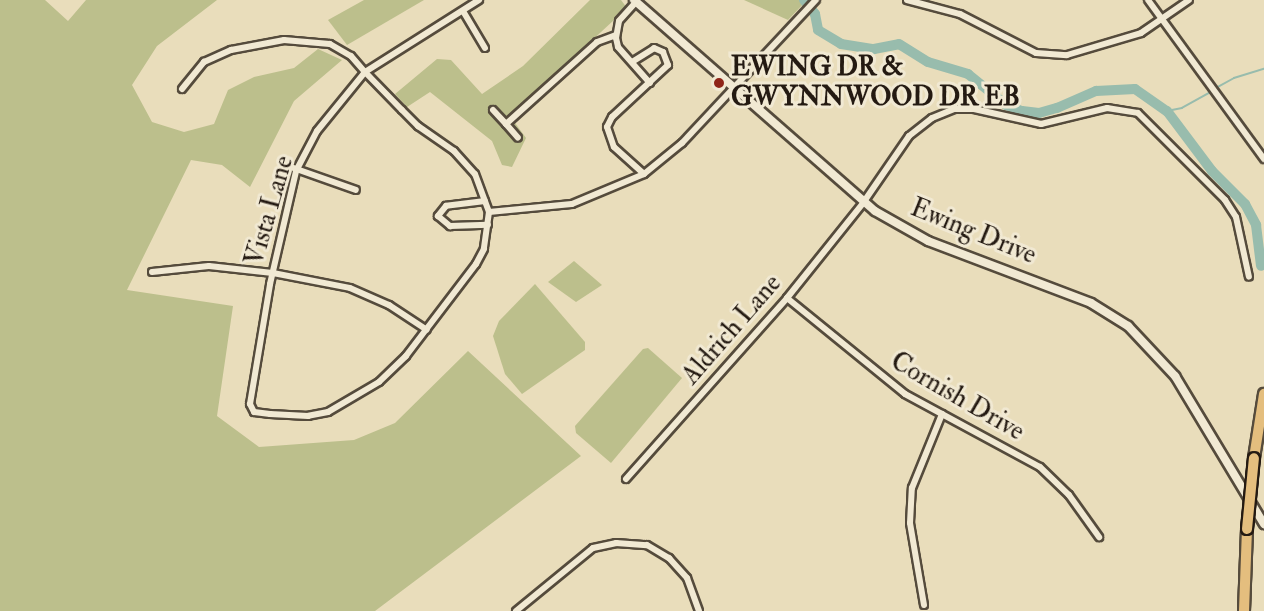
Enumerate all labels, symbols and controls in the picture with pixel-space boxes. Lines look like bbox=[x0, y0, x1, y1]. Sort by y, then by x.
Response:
place label: EWING DR & GWYNNWOOD DR EB bbox=[731, 52, 1020, 113]
marker: EWING DR & GWYNNWOOD DR EB bbox=[712, 76, 726, 90]
street label: Vista Lane bbox=[239, 153, 301, 269]
street label: Ewing Drive bbox=[906, 193, 1040, 271]
street label: Aldrich Lane bbox=[676, 269, 788, 391]
street label: Cornish Drive bbox=[885, 346, 1029, 448]

